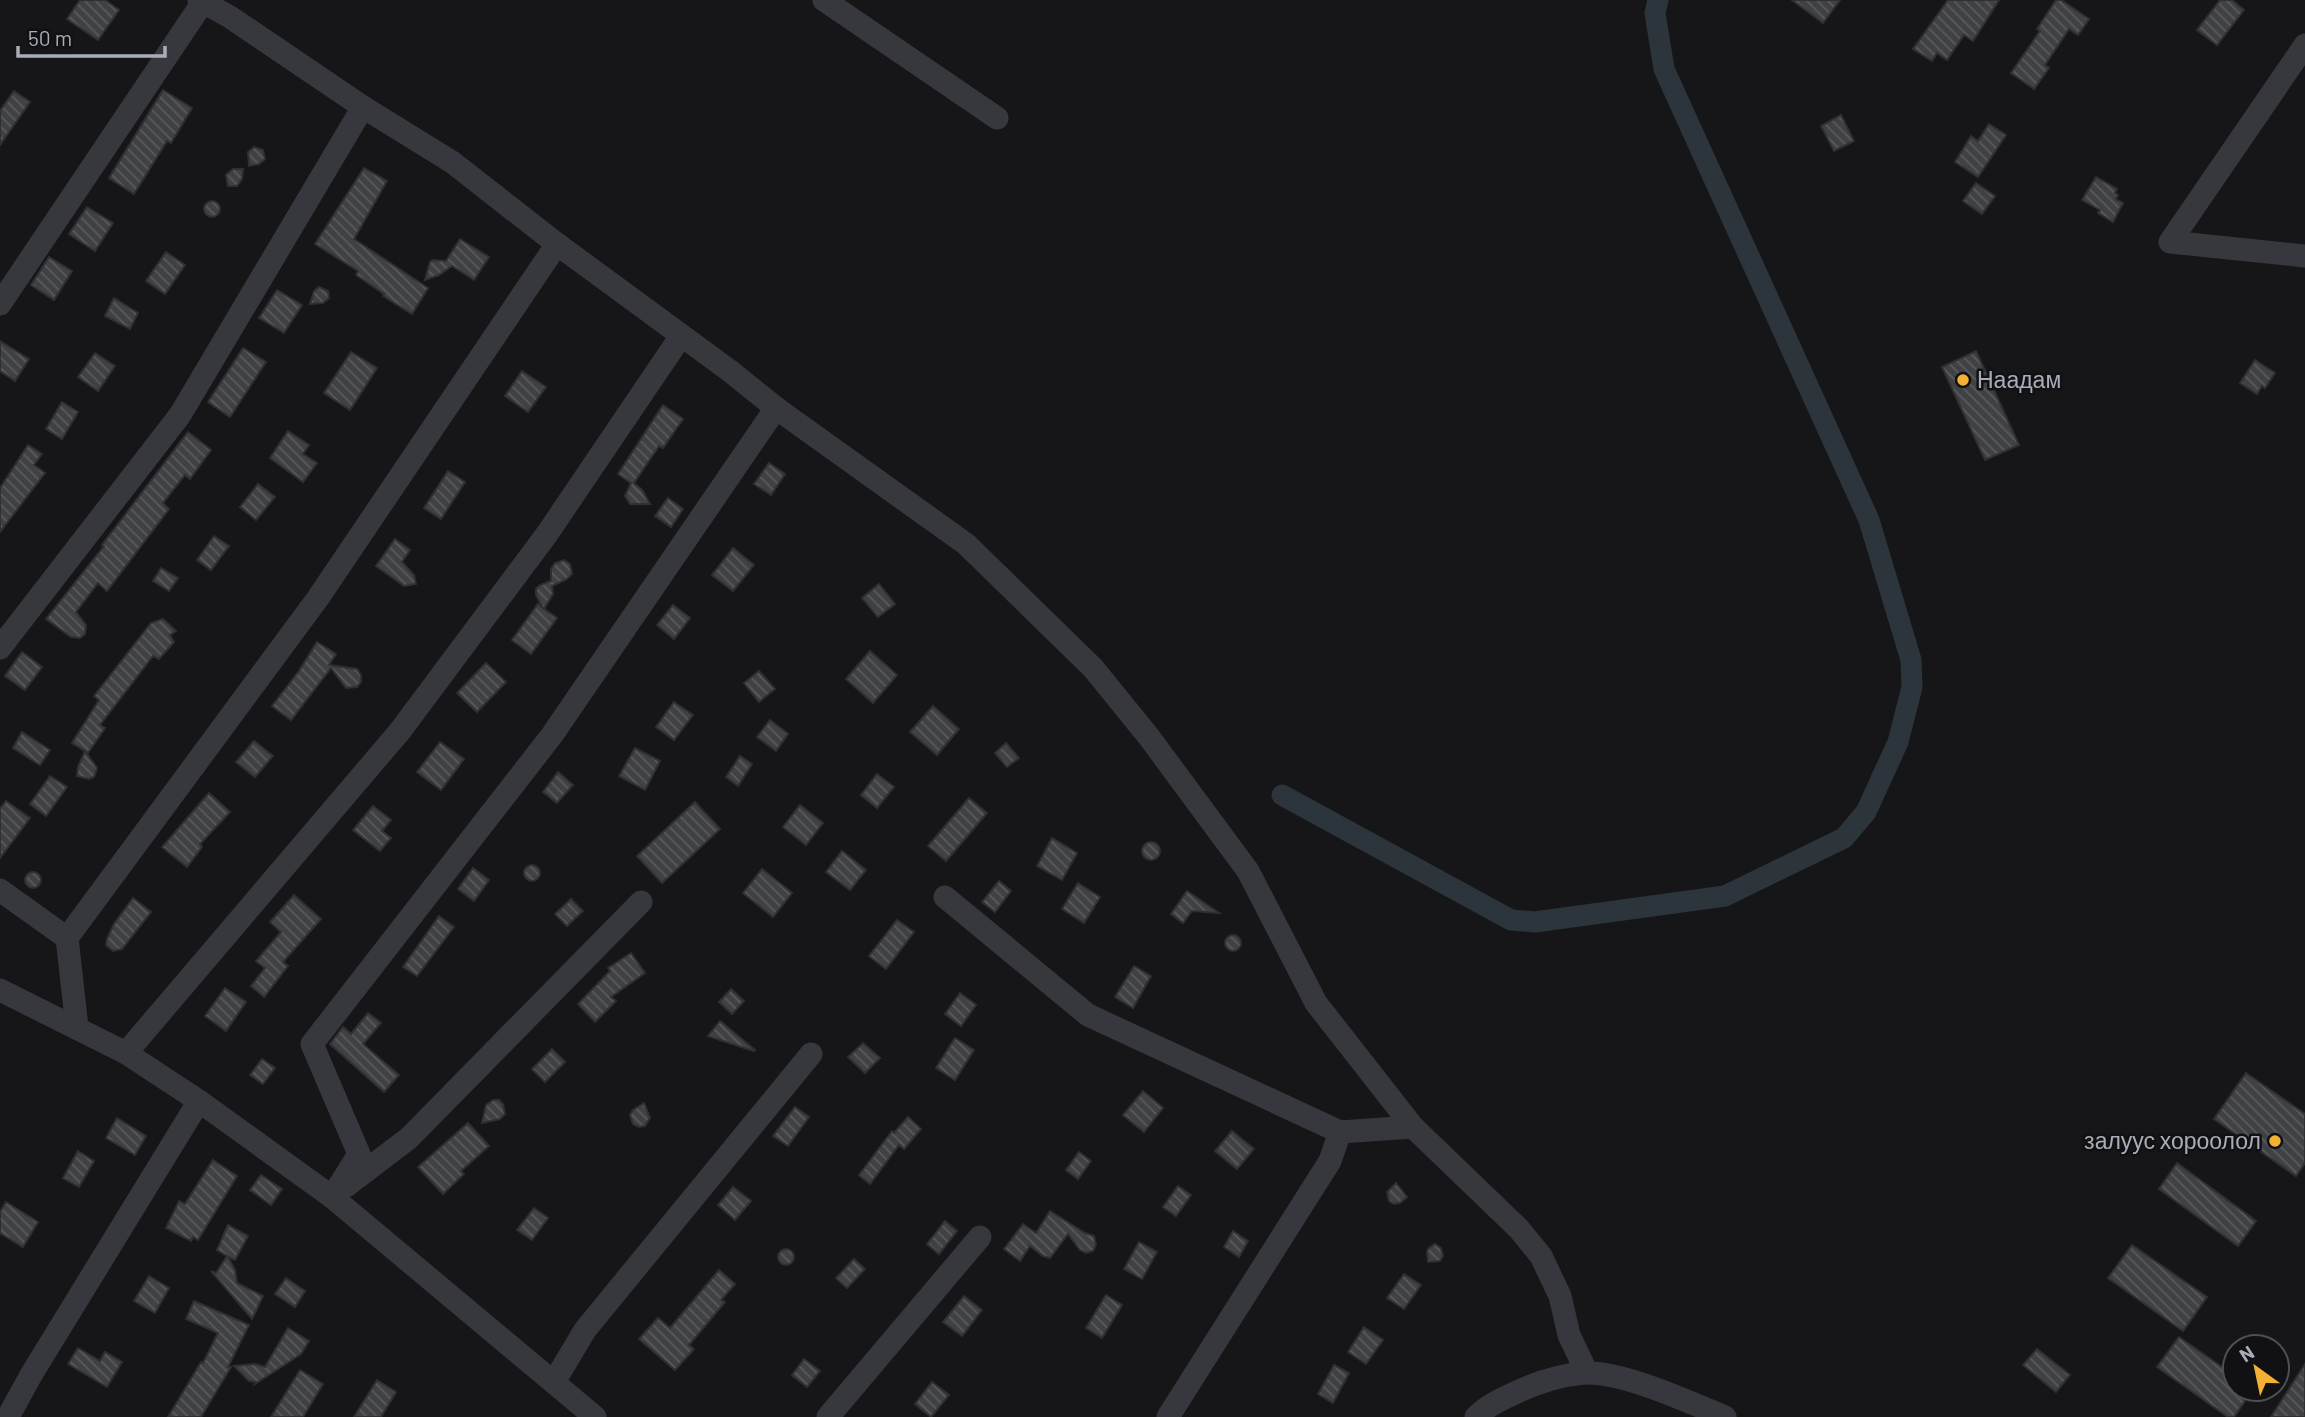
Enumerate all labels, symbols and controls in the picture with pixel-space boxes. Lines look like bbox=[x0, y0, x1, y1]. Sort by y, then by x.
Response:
scale bar bbox=[18, 14, 164, 58]
text: 50 m bbox=[28, 25, 72, 50]
place label: Наадам bbox=[1977, 365, 2061, 393]
marker: Наадам bbox=[1955, 372, 1971, 388]
place label: залуус хороолол bbox=[2084, 1126, 2261, 1154]
marker: залуус хороолол bbox=[2267, 1133, 2283, 1149]
north arrow bbox=[2221, 1333, 2291, 1403]
text: N bbox=[2235, 1340, 2258, 1366]

